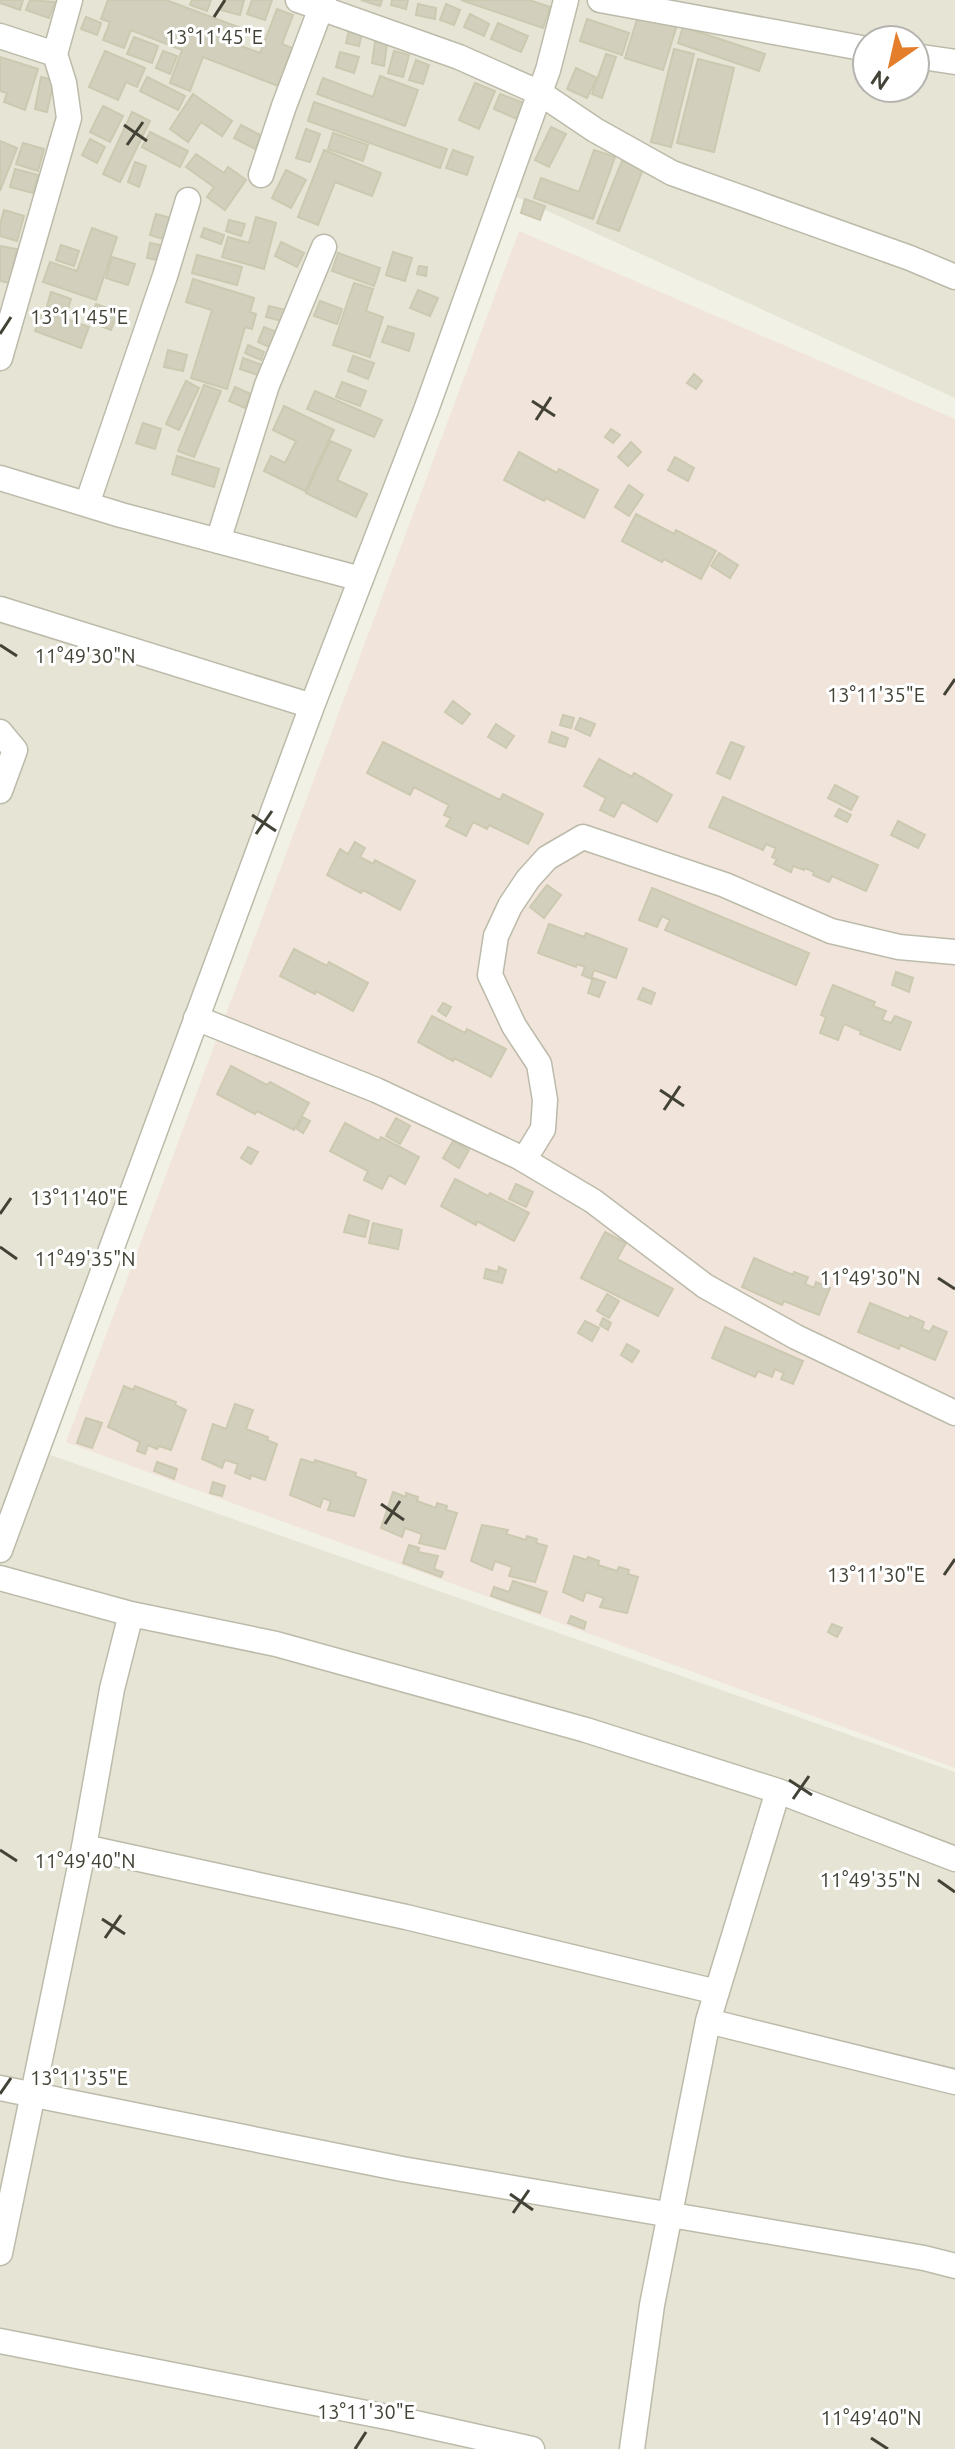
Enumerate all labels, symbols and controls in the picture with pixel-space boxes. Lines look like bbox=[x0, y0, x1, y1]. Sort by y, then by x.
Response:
north arrow bbox=[851, 24, 931, 104]
text: 13°11'45"E bbox=[165, 25, 263, 48]
text: N bbox=[866, 66, 893, 96]
text: 13°11'45"E bbox=[30, 305, 128, 328]
text: 11°49'30"N bbox=[34, 644, 136, 667]
text: 13°11'35"E bbox=[827, 683, 925, 706]
text: 13°11'40"E bbox=[30, 1186, 128, 1209]
text: 11°49'35"N bbox=[34, 1247, 136, 1270]
text: 11°49'30"N bbox=[819, 1266, 921, 1289]
text: 13°11'30"E bbox=[827, 1563, 925, 1586]
text: 11°49'40"N bbox=[34, 1849, 136, 1872]
text: 11°49'35"N bbox=[819, 1868, 921, 1891]
text: 13°11'35"E bbox=[30, 2066, 128, 2089]
text: 13°11'30"E bbox=[317, 2400, 415, 2423]
text: 11°49'40"N bbox=[820, 2406, 922, 2429]

